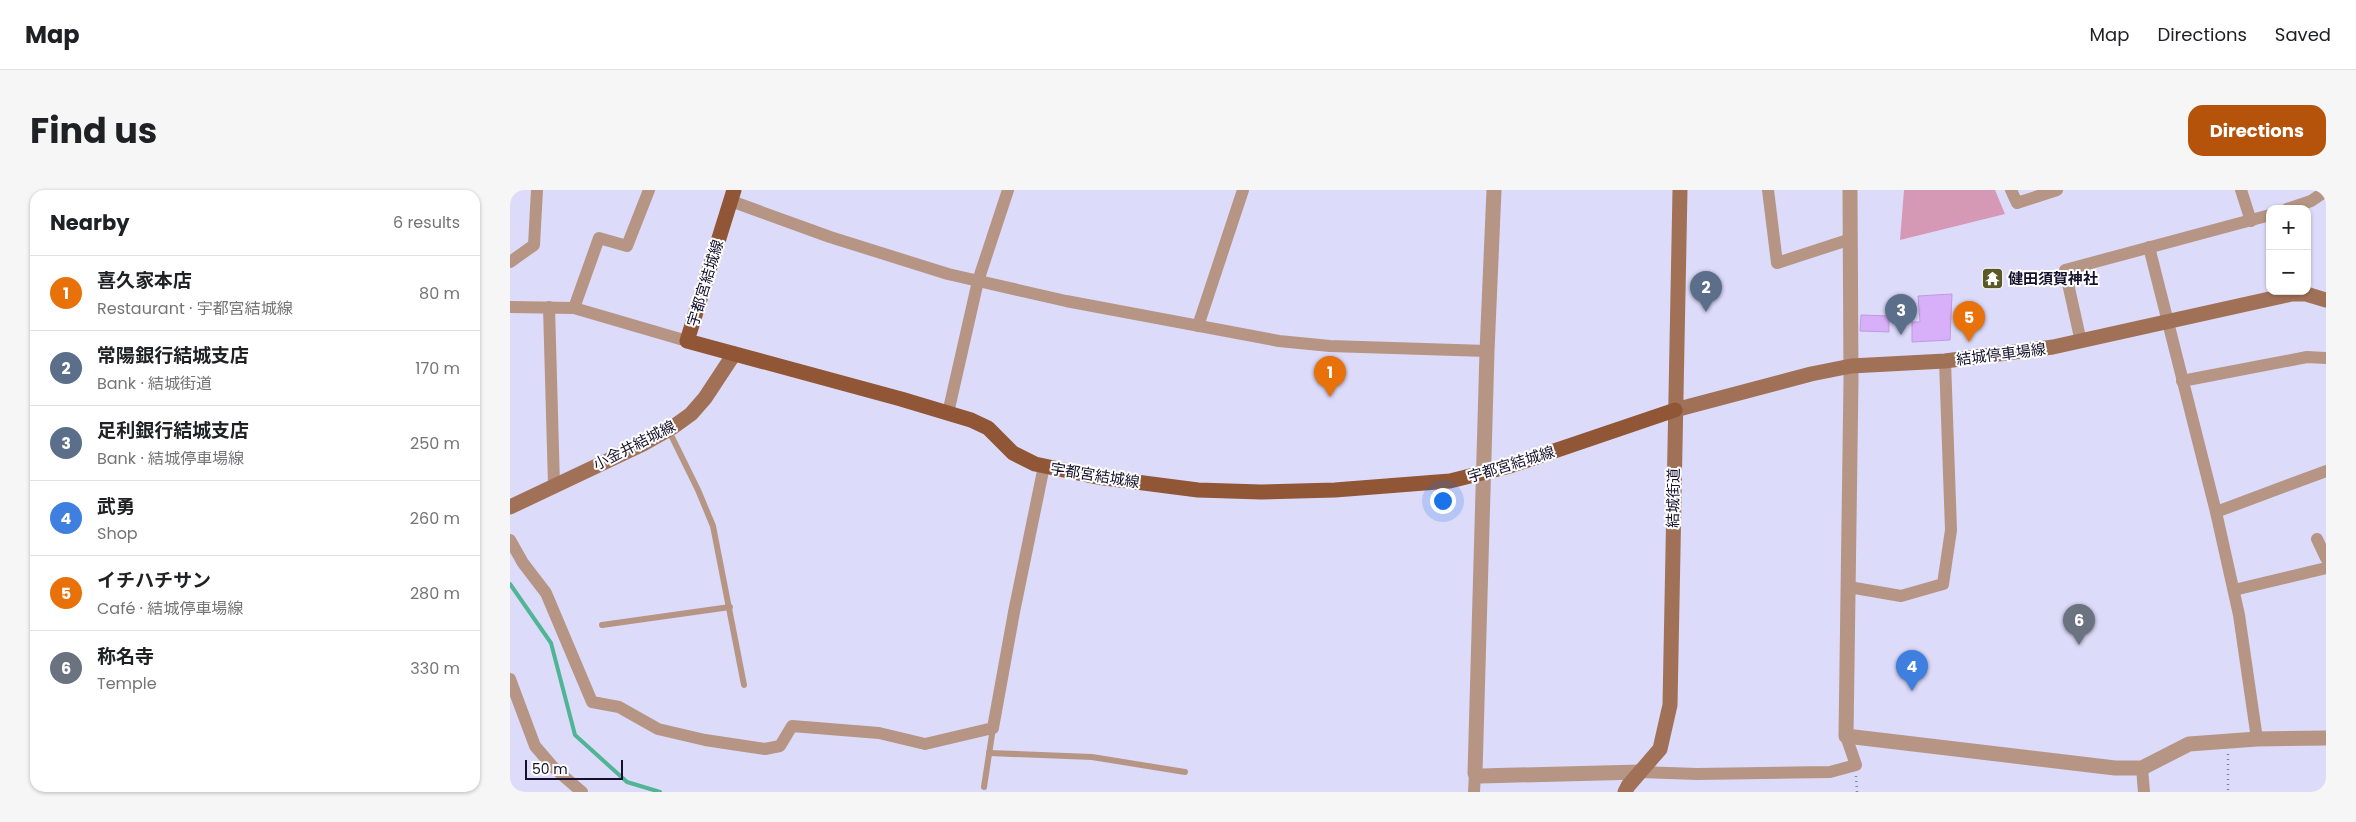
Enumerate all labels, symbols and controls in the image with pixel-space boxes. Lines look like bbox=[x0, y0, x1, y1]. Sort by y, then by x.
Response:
text: Map bbox=[25, 18, 80, 51]
text: Map bbox=[2090, 22, 2129, 47]
text: Directions bbox=[2157, 22, 2247, 47]
text: Saved bbox=[2275, 22, 2331, 47]
button: Directions bbox=[2188, 105, 2326, 156]
text: Find us bbox=[30, 106, 157, 155]
map controls bbox=[2266, 205, 2311, 295]
button: + bbox=[2266, 205, 2311, 250]
text: Nearby bbox=[50, 208, 130, 237]
text: 6 results bbox=[393, 211, 460, 234]
street label: 宇都宮結城線 bbox=[682, 237, 728, 329]
button: − bbox=[2266, 250, 2311, 295]
temple icon: 健田須賀神社 bbox=[1980, 266, 2004, 290]
text: 喜久家本店 bbox=[97, 267, 192, 294]
place label: 健田須賀神社 bbox=[2008, 268, 2098, 289]
pin: 2 bbox=[1690, 271, 1722, 312]
text: 1 bbox=[63, 282, 69, 305]
text: 80 m bbox=[419, 282, 460, 305]
pin: 3 bbox=[1885, 294, 1917, 335]
text: Restaurant · 宇都宮結城線 bbox=[97, 297, 293, 320]
pin: 5 bbox=[1953, 301, 1985, 342]
street label: 結城停車場線 bbox=[1955, 338, 2047, 370]
text: 常陽銀行結城支店 bbox=[97, 342, 249, 369]
pin: 1 bbox=[1314, 356, 1346, 397]
text: 2 bbox=[61, 357, 71, 380]
text: 170 m bbox=[415, 357, 460, 380]
text: Bank · 結城街道 bbox=[97, 372, 212, 395]
street label: 小金井結城線 bbox=[589, 415, 679, 475]
text: 足利銀行結城支店 bbox=[97, 417, 249, 444]
text: 3 bbox=[61, 432, 71, 455]
text: 250 m bbox=[410, 432, 460, 455]
street label: 宇都宮結城線 bbox=[1465, 441, 1557, 487]
text: Bank · 結城停車場線 bbox=[97, 447, 244, 470]
street label: 宇都宮結城線 bbox=[1049, 458, 1141, 492]
street label: 結城街道 bbox=[1662, 468, 1684, 528]
your location bbox=[1430, 488, 1456, 514]
text: 武勇 bbox=[97, 493, 135, 520]
text: 4 bbox=[61, 507, 71, 530]
text: 260 m bbox=[410, 507, 460, 530]
text: Shop bbox=[97, 522, 138, 545]
text: イチハチサン bbox=[97, 567, 211, 594]
text: 5 bbox=[61, 582, 71, 605]
text: 280 m bbox=[410, 582, 460, 605]
text: Café · 結城停車場線 bbox=[97, 597, 243, 620]
pin: 6 bbox=[2063, 604, 2095, 645]
text: 称名寺 bbox=[97, 643, 154, 670]
pin: 4 bbox=[1896, 650, 1928, 691]
text: 6 bbox=[61, 657, 71, 680]
text: 330 m bbox=[410, 657, 460, 680]
text: Temple bbox=[97, 672, 157, 695]
scale bar bbox=[525, 757, 622, 780]
text: 50 m bbox=[532, 759, 568, 779]

